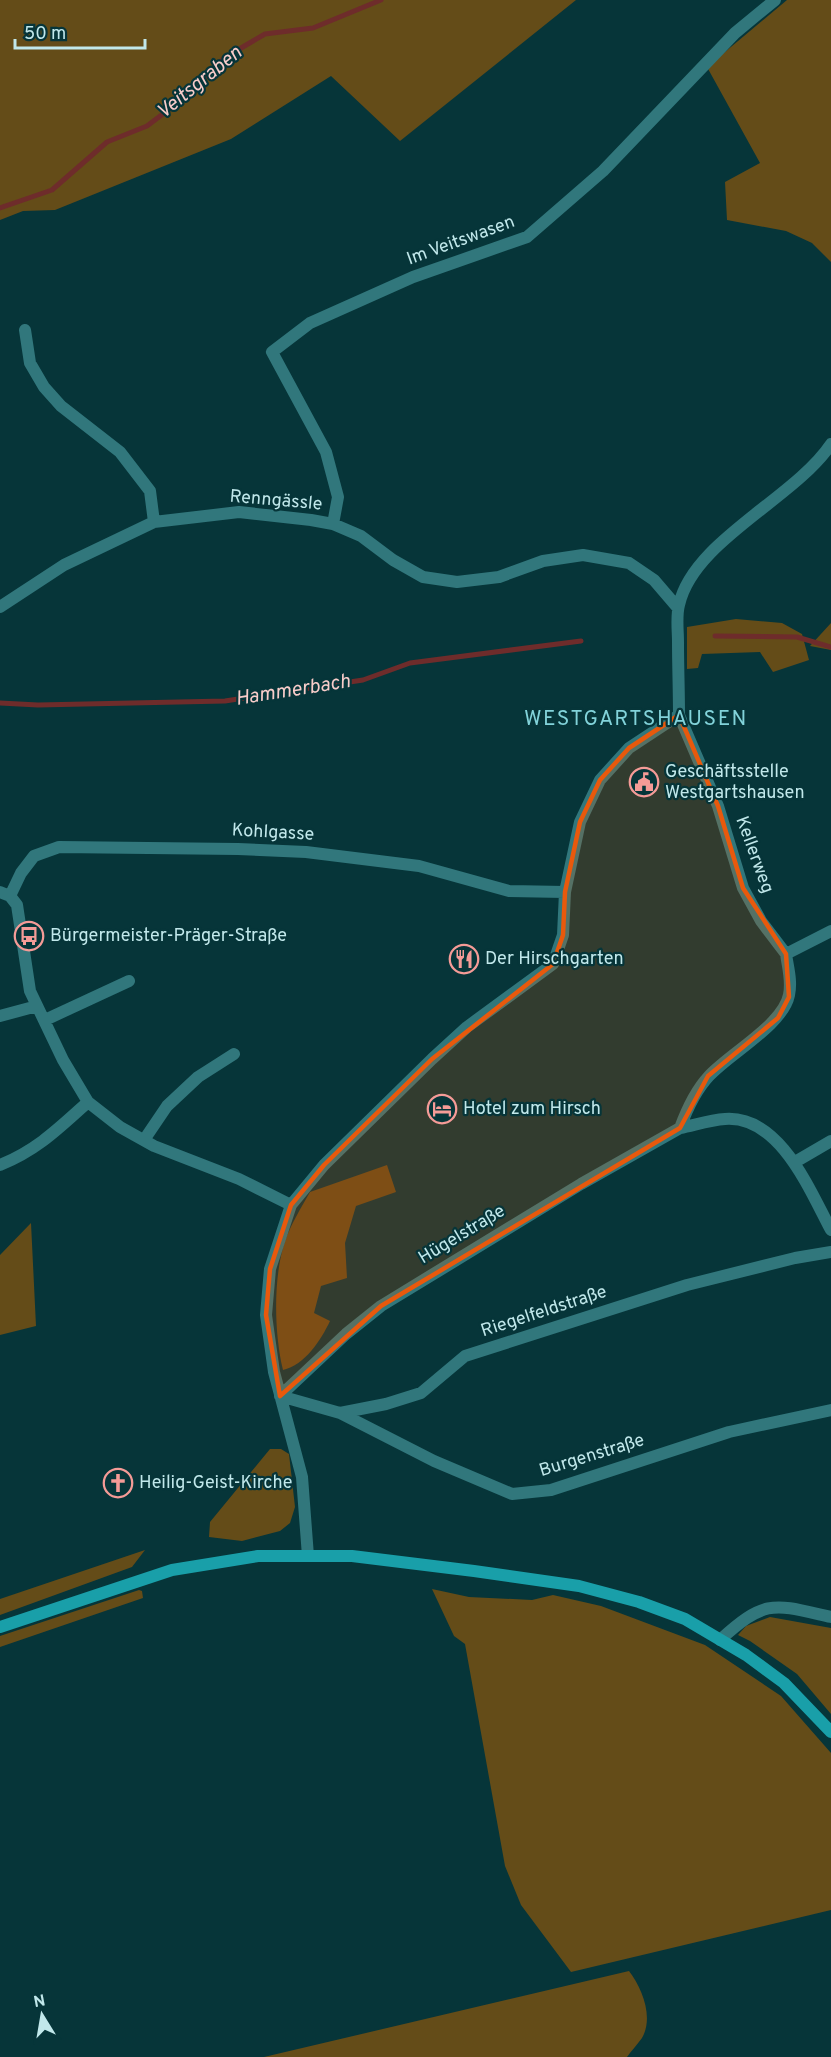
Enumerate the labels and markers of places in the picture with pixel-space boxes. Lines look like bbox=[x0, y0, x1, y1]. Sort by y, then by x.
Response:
place label: Geschäftsstelle Westgartshausen bbox=[665, 761, 805, 805]
public building icon: Geschäftsstelle Westgartshausen bbox=[628, 766, 660, 798]
bus stop icon: Bürgermeister-Präger-Straße bbox=[13, 920, 45, 952]
place label: Bürgermeister-Präger-Straße bbox=[50, 925, 287, 948]
restaurant icon: Der Hirschgarten bbox=[448, 943, 480, 975]
place label: Der Hirschgarten bbox=[485, 948, 624, 971]
hotel icon: Hotel zum Hirsch bbox=[426, 1093, 458, 1125]
place label: Hotel zum Hirsch bbox=[463, 1098, 601, 1121]
church icon: Heilig-Geist-Kirche bbox=[102, 1467, 134, 1499]
place label: Heilig-Geist-Kirche bbox=[139, 1472, 292, 1495]

